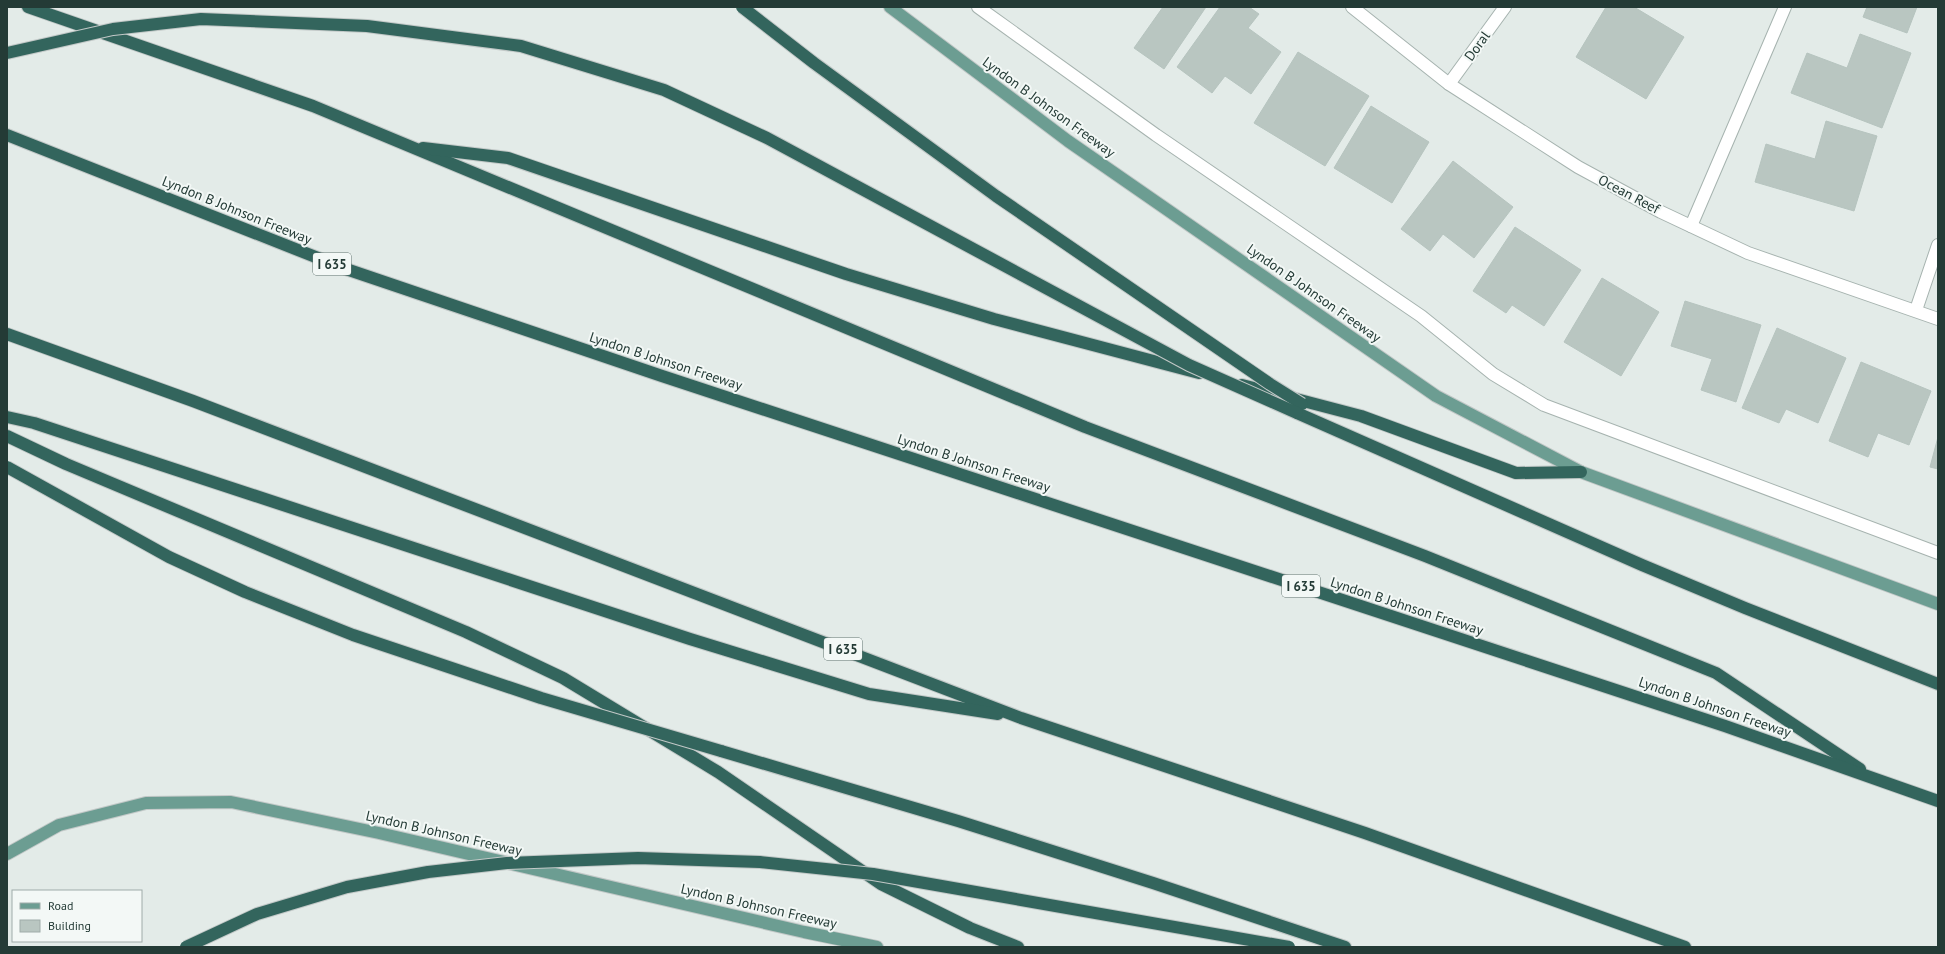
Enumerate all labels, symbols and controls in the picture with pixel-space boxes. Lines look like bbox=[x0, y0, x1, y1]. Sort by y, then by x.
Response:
street label: Doral bbox=[1460, 28, 1494, 64]
street label: Lyndon B Johnson Freeway bbox=[979, 53, 1119, 162]
street label: Ocean Reef bbox=[1595, 170, 1663, 218]
street label: Lyndon B Johnson Freeway bbox=[160, 172, 315, 248]
street label: Lyndon B Johnson Freeway bbox=[1243, 240, 1385, 346]
road number: I 635 bbox=[313, 253, 351, 275]
street label: Lyndon B Johnson Freeway bbox=[587, 328, 745, 394]
street label: Lyndon B Johnson Freeway bbox=[895, 430, 1053, 496]
street label: Lyndon B Johnson Freeway bbox=[1328, 573, 1486, 639]
road number: I 635 bbox=[1282, 575, 1320, 597]
road number: I 635 bbox=[824, 638, 862, 660]
street label: Lyndon B Johnson Freeway bbox=[1637, 672, 1794, 742]
street label: Lyndon B Johnson Freeway bbox=[364, 806, 524, 860]
street label: Lyndon B Johnson Freeway bbox=[679, 879, 839, 933]
legend bbox=[12, 890, 142, 942]
text: Road bbox=[48, 898, 73, 913]
text: Building bbox=[48, 918, 91, 933]

